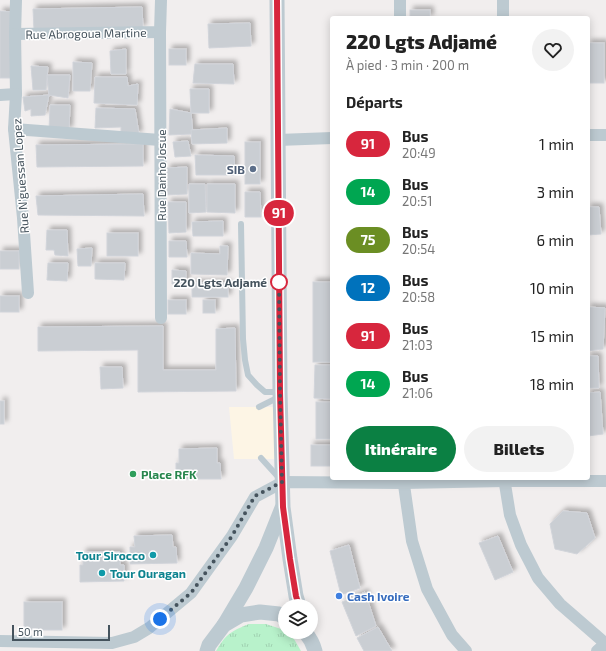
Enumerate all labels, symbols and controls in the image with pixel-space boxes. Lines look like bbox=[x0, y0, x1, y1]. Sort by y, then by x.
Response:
street label: Rue Abrogoua Martine bbox=[25, 25, 147, 41]
button: heart bbox=[532, 29, 574, 71]
text: 220 Lgts Adjamé bbox=[346, 30, 497, 53]
text: À pied · 3 min · 200 m bbox=[346, 57, 469, 73]
text: Départs bbox=[346, 93, 403, 111]
street label: Rue N'guessan Lopez bbox=[9, 118, 31, 234]
text: Bus bbox=[402, 127, 428, 145]
street label: Rue Danho Josue bbox=[154, 129, 168, 221]
text: 91 bbox=[361, 135, 375, 152]
text: 1 min bbox=[539, 135, 574, 153]
text: 20:49 bbox=[402, 145, 436, 161]
place label: SIB bbox=[227, 162, 245, 176]
marker: SIB bbox=[248, 164, 258, 174]
text: Bus bbox=[402, 175, 428, 193]
text: 14 bbox=[361, 183, 375, 200]
text: 3 min bbox=[537, 183, 574, 201]
text: 20:51 bbox=[402, 193, 432, 209]
line badge: 91 bbox=[261, 200, 297, 226]
text: 91 bbox=[272, 204, 286, 221]
text: Bus bbox=[402, 223, 428, 241]
text: 75 bbox=[360, 231, 376, 248]
text: 6 min bbox=[536, 231, 574, 249]
text: 20:54 bbox=[402, 241, 435, 257]
text: Bus bbox=[402, 271, 428, 289]
marker: 220 Lgts Adjamé bbox=[270, 273, 288, 291]
place label: 220 Lgts Adjamé bbox=[173, 275, 267, 290]
text: 12 bbox=[361, 279, 375, 296]
text: 10 min bbox=[530, 279, 574, 297]
text: 20:58 bbox=[402, 289, 435, 305]
text: Bus bbox=[402, 319, 428, 337]
text: 91 bbox=[361, 327, 375, 344]
text: 15 min bbox=[531, 327, 574, 345]
text: 21:03 bbox=[402, 337, 433, 353]
text: Bus bbox=[402, 367, 428, 385]
text: 14 bbox=[361, 375, 375, 392]
text: 18 min bbox=[530, 375, 574, 393]
text: 21:06 bbox=[402, 385, 433, 401]
button: Itinéraire bbox=[346, 426, 456, 472]
button: Billets bbox=[464, 426, 574, 472]
place label: Place RFK bbox=[141, 467, 197, 481]
marker: Place RFK bbox=[128, 469, 138, 479]
place label: Tour Sirocco bbox=[76, 548, 145, 562]
marker: Tour Sirocco bbox=[148, 550, 158, 560]
place label: Tour Ouragan bbox=[110, 566, 186, 580]
marker: Tour Ouragan bbox=[97, 568, 107, 578]
place label: Cash Ivoire bbox=[347, 589, 410, 603]
marker: Cash Ivoire bbox=[334, 591, 344, 601]
map controls bbox=[278, 599, 318, 639]
button: layers bbox=[278, 599, 318, 639]
your location bbox=[150, 609, 170, 629]
scale bar bbox=[12, 623, 110, 642]
text: 50 m bbox=[18, 625, 43, 638]

